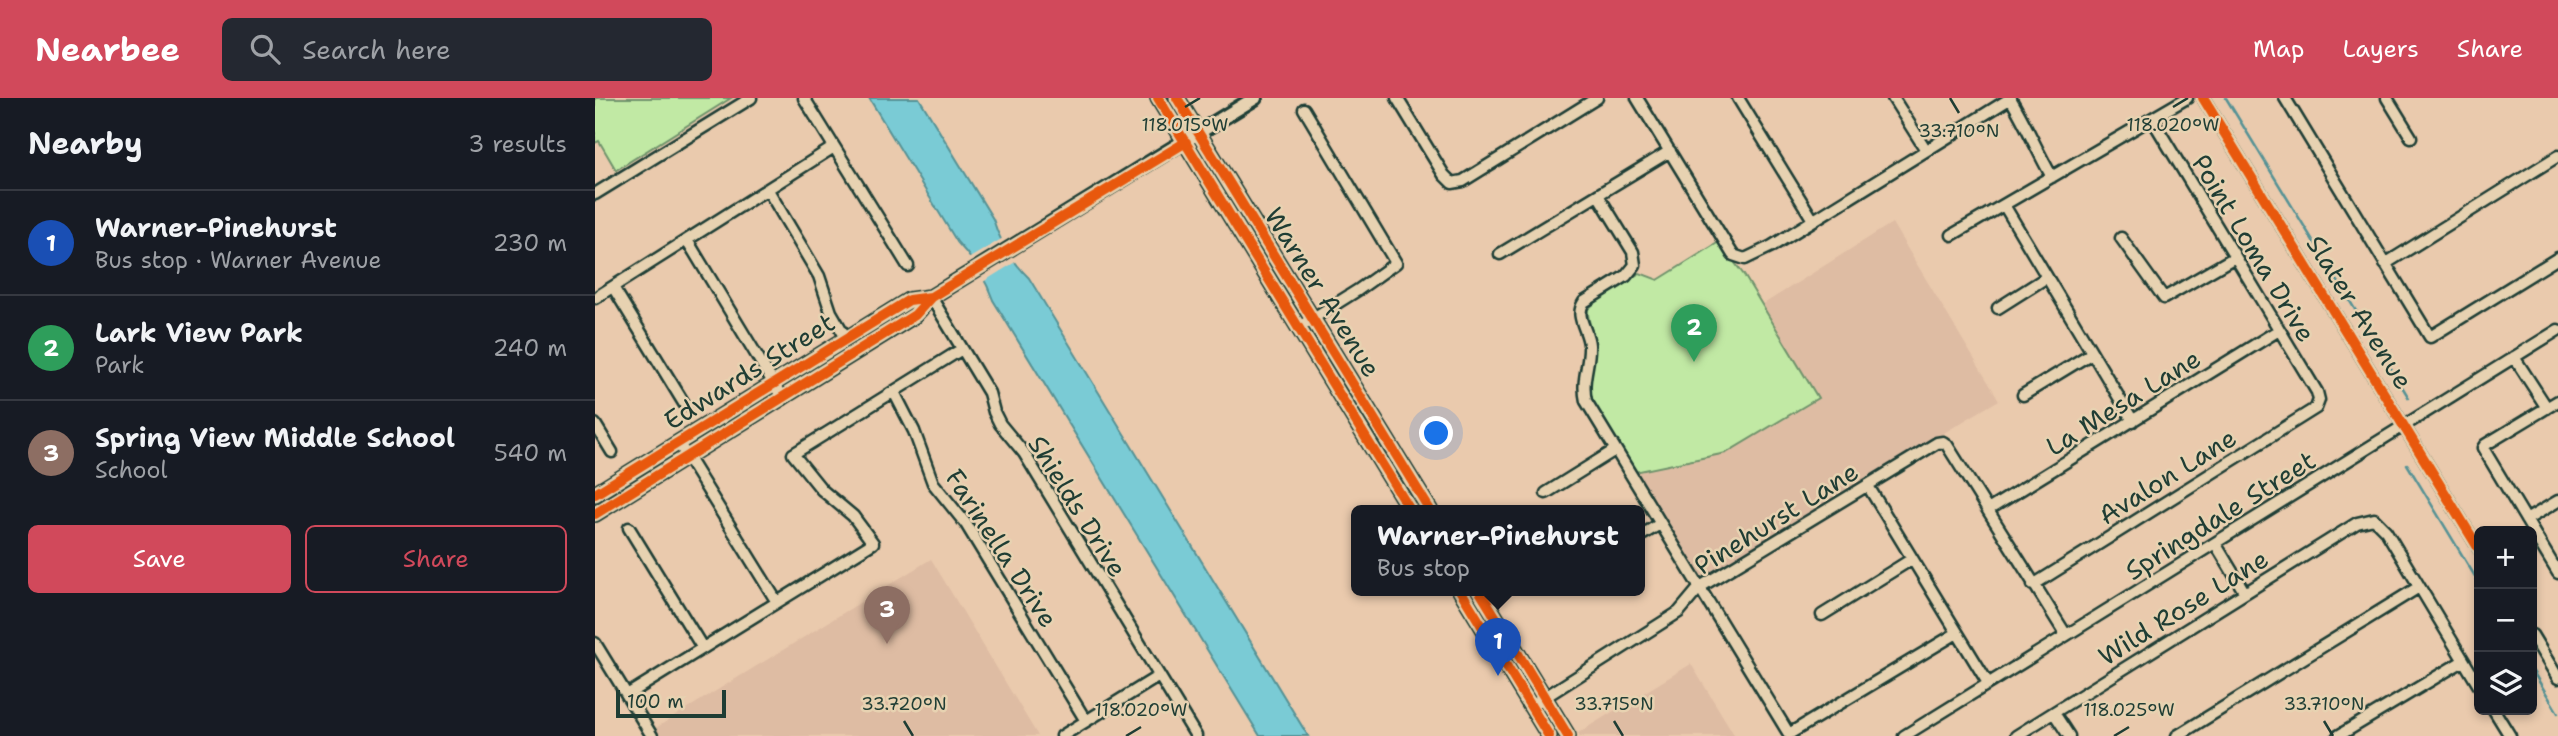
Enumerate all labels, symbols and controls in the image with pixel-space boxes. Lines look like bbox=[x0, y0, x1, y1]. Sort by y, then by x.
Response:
search box bbox=[222, 18, 712, 81]
text: Nearbee bbox=[35, 27, 180, 72]
icon: search bbox=[246, 30, 284, 68]
text: Search here bbox=[302, 32, 451, 67]
text: Map bbox=[2253, 33, 2304, 65]
text: Layers bbox=[2342, 33, 2419, 65]
text: Share bbox=[2457, 33, 2523, 65]
text: 118.015°W bbox=[1141, 113, 1229, 137]
text: 118.020°W bbox=[2127, 113, 2219, 137]
text: 33.710°N bbox=[1919, 119, 1999, 143]
text: Nearby bbox=[28, 123, 143, 164]
text: 3 results bbox=[468, 129, 567, 159]
street label: Point Loma Drive bbox=[2184, 148, 2324, 348]
street label: Warner Avenue bbox=[1257, 200, 1389, 384]
text: Warner-Pinehurst bbox=[95, 210, 337, 245]
text: 1 bbox=[46, 228, 56, 258]
text: 230 m bbox=[493, 228, 567, 258]
street label: Slater Avenue bbox=[2299, 228, 2421, 396]
text: Bus stop · Warner Avenue bbox=[95, 245, 382, 275]
street label: Edwards Street bbox=[657, 304, 841, 438]
pin: 2 bbox=[1671, 304, 1717, 362]
text: Lark View Park bbox=[95, 315, 303, 350]
text: 2 bbox=[43, 333, 59, 363]
text: 240 m bbox=[493, 333, 567, 363]
street label: La Mesa Lane bbox=[2039, 340, 2207, 464]
text: Park bbox=[95, 350, 144, 380]
your location bbox=[1419, 416, 1453, 450]
text: Spring View Middle School bbox=[95, 420, 455, 455]
street label: Avalon Lane bbox=[2091, 420, 2243, 532]
street label: Shields Drive bbox=[1020, 428, 1136, 584]
text: 3 bbox=[43, 438, 59, 468]
text: 540 m bbox=[494, 438, 567, 468]
street label: Springdale Street bbox=[2118, 442, 2322, 588]
street label: Pinehurst Lane bbox=[1687, 454, 1865, 582]
text: School bbox=[95, 455, 167, 485]
street label: Farinella Drive bbox=[938, 462, 1066, 634]
popup bbox=[1351, 505, 1645, 596]
text: Warner-Pinehurst bbox=[1377, 518, 1619, 553]
button: Save bbox=[28, 525, 291, 593]
button: Share bbox=[305, 525, 567, 593]
map controls bbox=[2474, 526, 2537, 715]
button: + bbox=[2474, 526, 2537, 589]
street label: Wild Rose Lane bbox=[2091, 541, 2275, 673]
text: Bus stop bbox=[1377, 553, 1470, 583]
pin: 3 bbox=[864, 586, 910, 644]
button: − bbox=[2474, 589, 2537, 652]
pin: 1 bbox=[1475, 618, 1521, 676]
button: layers bbox=[2474, 652, 2537, 715]
scale bar bbox=[616, 687, 726, 719]
text: 100 m bbox=[627, 689, 684, 714]
text: 33.720°N bbox=[861, 692, 947, 716]
text: 33.715°N bbox=[1574, 692, 1654, 716]
text: 33.710°N bbox=[2284, 692, 2364, 716]
text: 118.020°W bbox=[1095, 698, 1187, 722]
text: 118.025°W bbox=[2083, 698, 2175, 722]

